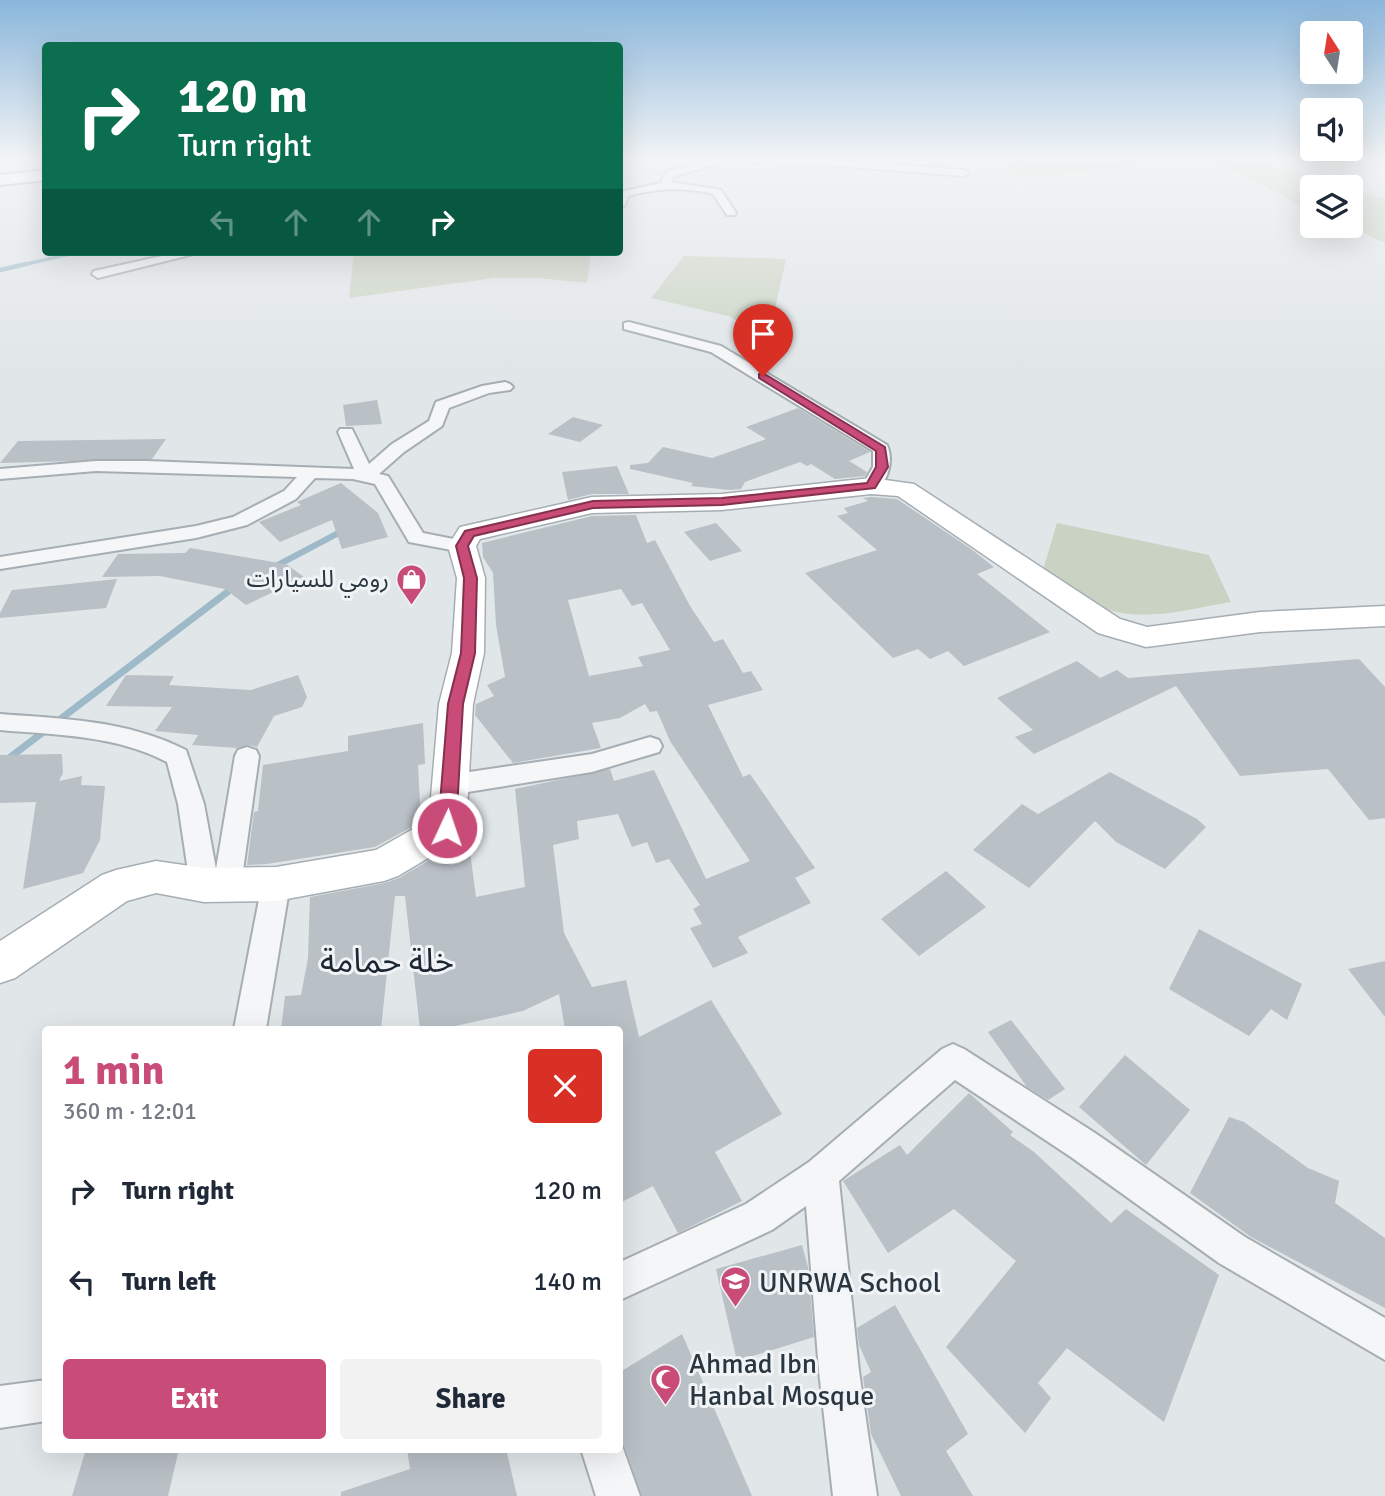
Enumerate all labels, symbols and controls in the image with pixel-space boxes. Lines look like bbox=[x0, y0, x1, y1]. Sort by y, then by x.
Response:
north arrow bbox=[1300, 21, 1363, 84]
map controls bbox=[1300, 21, 1363, 238]
text: 120 m bbox=[178, 66, 308, 126]
icon: right bbox=[63, 70, 154, 161]
button: sound bbox=[1300, 98, 1363, 161]
text: Turn right bbox=[178, 126, 311, 165]
button: layers bbox=[1300, 175, 1363, 238]
icon: left bbox=[204, 203, 242, 241]
icon: ahead bbox=[277, 203, 315, 241]
icon: ahead bbox=[350, 203, 388, 241]
icon: right bbox=[423, 203, 461, 241]
pin bbox=[733, 304, 793, 376]
icon: arrive bbox=[744, 315, 782, 353]
shop icon: رومي للسيارات bbox=[395, 562, 429, 606]
place label: رومي للسيارات bbox=[246, 564, 389, 598]
position arrow bbox=[410, 791, 484, 865]
district label: خلة حمامة bbox=[320, 941, 454, 982]
text: 1 min bbox=[63, 1045, 164, 1096]
button: close bbox=[528, 1049, 602, 1123]
text: 360 m · 12:01 bbox=[63, 1097, 197, 1126]
icon: right bbox=[63, 1172, 101, 1210]
text: Turn right bbox=[122, 1175, 234, 1207]
text: 120 m bbox=[533, 1175, 602, 1207]
icon: left bbox=[63, 1263, 101, 1301]
school or university icon: UNRWA School bbox=[719, 1265, 753, 1309]
text: Turn left bbox=[122, 1266, 216, 1298]
text: 140 m bbox=[533, 1266, 602, 1298]
place label: UNRWA School bbox=[759, 1266, 941, 1300]
place label: Ahmad Ibn Hanbal Mosque bbox=[689, 1347, 874, 1413]
button: Exit bbox=[63, 1359, 326, 1439]
button: Share bbox=[340, 1359, 602, 1439]
mosque icon: Ahmad Ibn Hanbal Mosque bbox=[649, 1362, 683, 1406]

